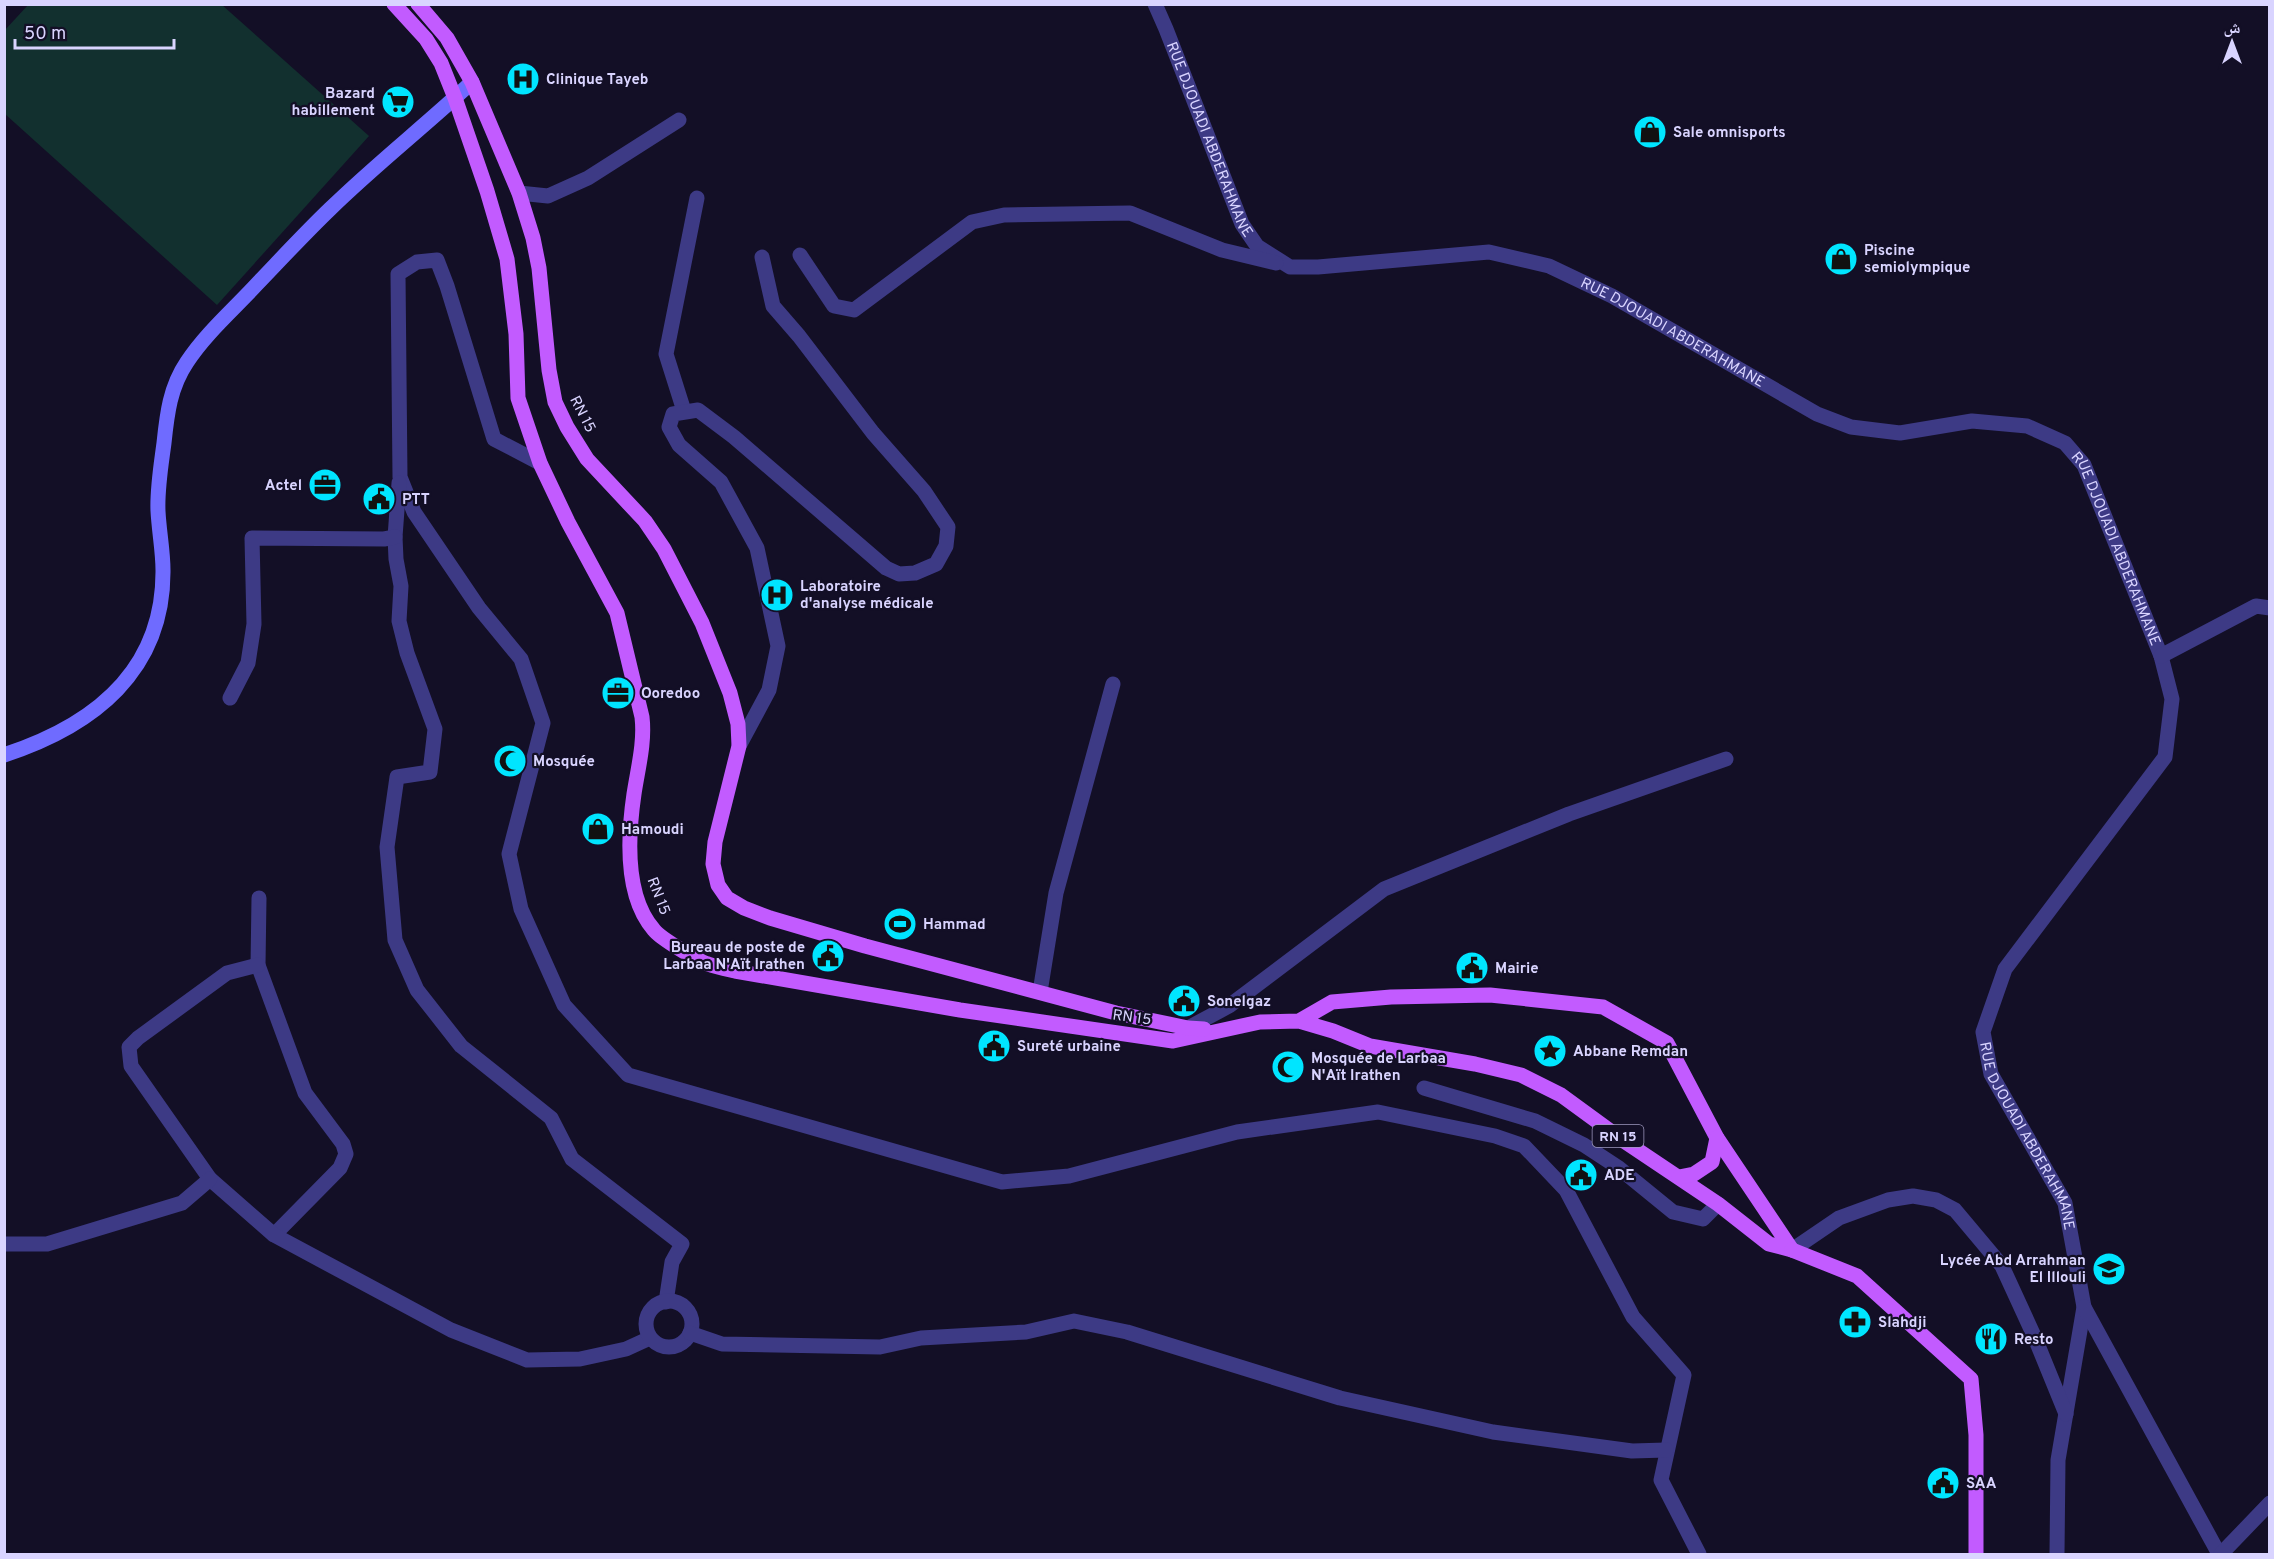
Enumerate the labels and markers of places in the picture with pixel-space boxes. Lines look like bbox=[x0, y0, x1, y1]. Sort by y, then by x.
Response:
hospital icon: Clinique Tayeb bbox=[505, 61, 541, 97]
place label: Clinique Tayeb bbox=[546, 71, 648, 90]
supermarket icon: Bazard habillement bbox=[380, 84, 416, 120]
place label: Bazard habillement bbox=[292, 85, 375, 121]
shop icon: Sale omnisports bbox=[1632, 114, 1668, 150]
place label: Sale omnisports bbox=[1673, 124, 1786, 143]
shop icon: Piscine semiolympique bbox=[1823, 241, 1859, 277]
place label: Piscine semiolympique bbox=[1864, 242, 1970, 278]
office icon: Actel bbox=[307, 467, 343, 503]
place label: Actel bbox=[265, 477, 302, 496]
public building icon: PTT bbox=[361, 481, 397, 517]
place label: PTT bbox=[402, 491, 430, 510]
hospital icon: Laboratoire d'analyse médicale bbox=[759, 577, 795, 613]
place label: Laboratoire d'analyse médicale bbox=[800, 578, 934, 614]
office icon: Ooredoo bbox=[600, 675, 636, 711]
place label: Ooredoo bbox=[641, 685, 700, 704]
mosque icon: Mosquée bbox=[492, 743, 528, 779]
place label: Mosquée bbox=[533, 753, 595, 772]
shop icon: Hamoudi bbox=[580, 811, 616, 847]
place label: Hamoudi bbox=[621, 821, 684, 840]
sports icon: Hammad bbox=[882, 906, 918, 942]
place label: Hammad bbox=[923, 916, 986, 935]
public building icon: Bureau de poste de Larbaa N'Aït Irathen bbox=[810, 938, 846, 974]
place label: Bureau de poste de Larbaa N'Aït Irathen bbox=[663, 939, 805, 975]
public building icon: Mairie bbox=[1454, 950, 1490, 986]
place label: Mairie bbox=[1495, 960, 1539, 979]
public building icon: Sonelgaz bbox=[1166, 983, 1202, 1019]
place label: Sonelgaz bbox=[1207, 993, 1271, 1012]
public building icon: Sureté urbaine bbox=[976, 1028, 1012, 1064]
place icon: Abbane Remdan bbox=[1532, 1033, 1568, 1069]
place label: Sureté urbaine bbox=[1017, 1038, 1121, 1057]
place label: Abbane Remdan bbox=[1573, 1043, 1688, 1062]
mosque icon: Mosquée de Larbaa N'Aït Irathen bbox=[1270, 1049, 1306, 1085]
place label: Mosquée de Larbaa N'Aït Irathen bbox=[1311, 1050, 1446, 1086]
public building icon: ADE bbox=[1563, 1157, 1599, 1193]
place label: ADE bbox=[1604, 1167, 1635, 1186]
school or university icon: Lycée Abd Arrahman El Illouli bbox=[2091, 1251, 2127, 1287]
place label: Lycée Abd Arrahman El Illouli bbox=[1940, 1252, 2086, 1288]
pharmacy icon: Slahdji bbox=[1837, 1304, 1873, 1340]
place label: Slahdji bbox=[1878, 1314, 1926, 1333]
restaurant icon: Resto bbox=[1973, 1321, 2009, 1357]
place label: Resto bbox=[2014, 1331, 2054, 1350]
public building icon: SAA bbox=[1925, 1465, 1961, 1501]
place label: SAA bbox=[1966, 1475, 1997, 1494]

